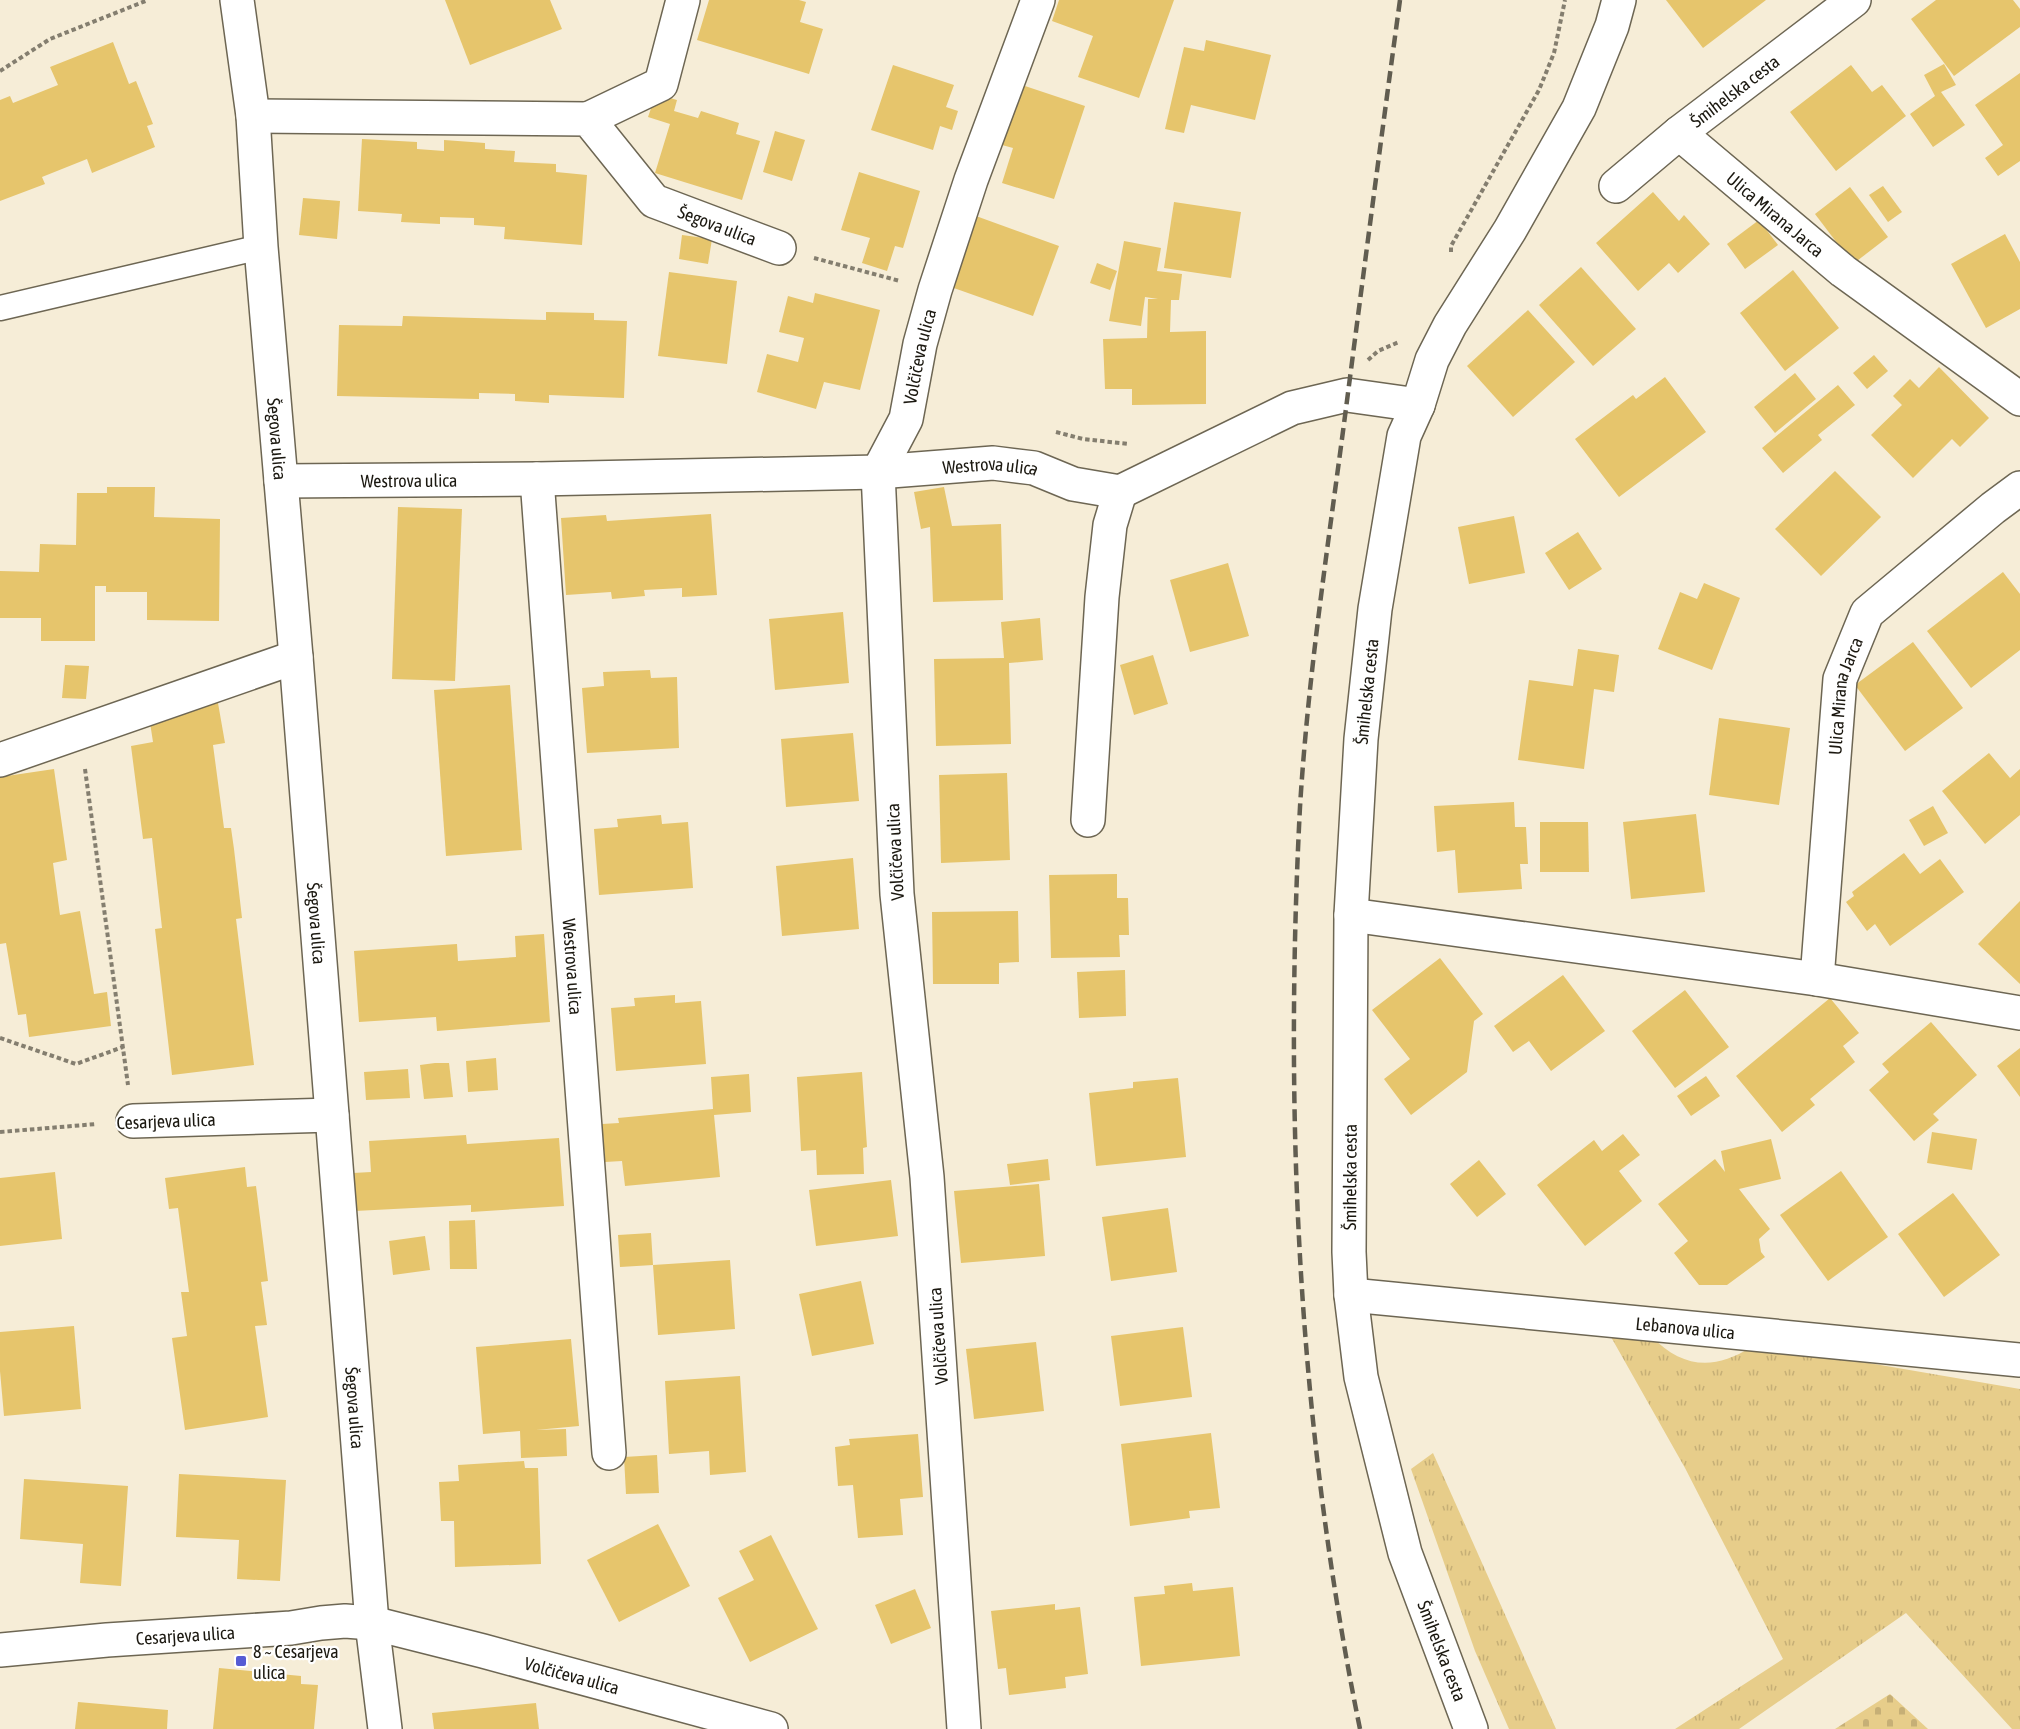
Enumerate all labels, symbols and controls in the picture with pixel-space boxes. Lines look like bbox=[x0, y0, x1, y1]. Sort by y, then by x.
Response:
street label: Šmihelska cesta bbox=[1686, 50, 1783, 131]
street label: Ulica Mirana Jarca bbox=[1722, 167, 1828, 261]
street label: Šegova ulica bbox=[675, 201, 760, 249]
street label: Volčičeva ulica bbox=[898, 306, 940, 406]
street label: Šegova ulica bbox=[263, 397, 291, 481]
street label: Westrova ulica bbox=[942, 452, 1042, 479]
street label: Westrova ulica bbox=[361, 469, 457, 491]
street label: Ulica Mirana Jarca bbox=[1824, 634, 1867, 756]
street label: Šmihelska cesta bbox=[1350, 638, 1382, 745]
street label: Volčičeva ulica bbox=[882, 803, 908, 901]
street label: Šegova ulica bbox=[303, 882, 331, 965]
street label: Westrova ulica bbox=[559, 918, 587, 1016]
street label: Cesarjeva ulica bbox=[116, 1109, 216, 1133]
street label: Šmihelska cesta bbox=[1339, 1124, 1360, 1230]
street label: Volčičeva ulica bbox=[924, 1287, 952, 1385]
street label: Lebanova ulica bbox=[1635, 1312, 1736, 1343]
street label: Šegova ulica bbox=[341, 1366, 369, 1450]
street label: Šmihelska cesta bbox=[1413, 1598, 1471, 1704]
street label: Cesarjeva ulica bbox=[135, 1621, 236, 1649]
place label: 8 ~ Cesarjeva ulica bbox=[253, 1641, 339, 1683]
street label: Volčičeva ulica bbox=[522, 1652, 622, 1698]
marker: 8 ~ Cesarjeva ulica bbox=[234, 1654, 248, 1668]

